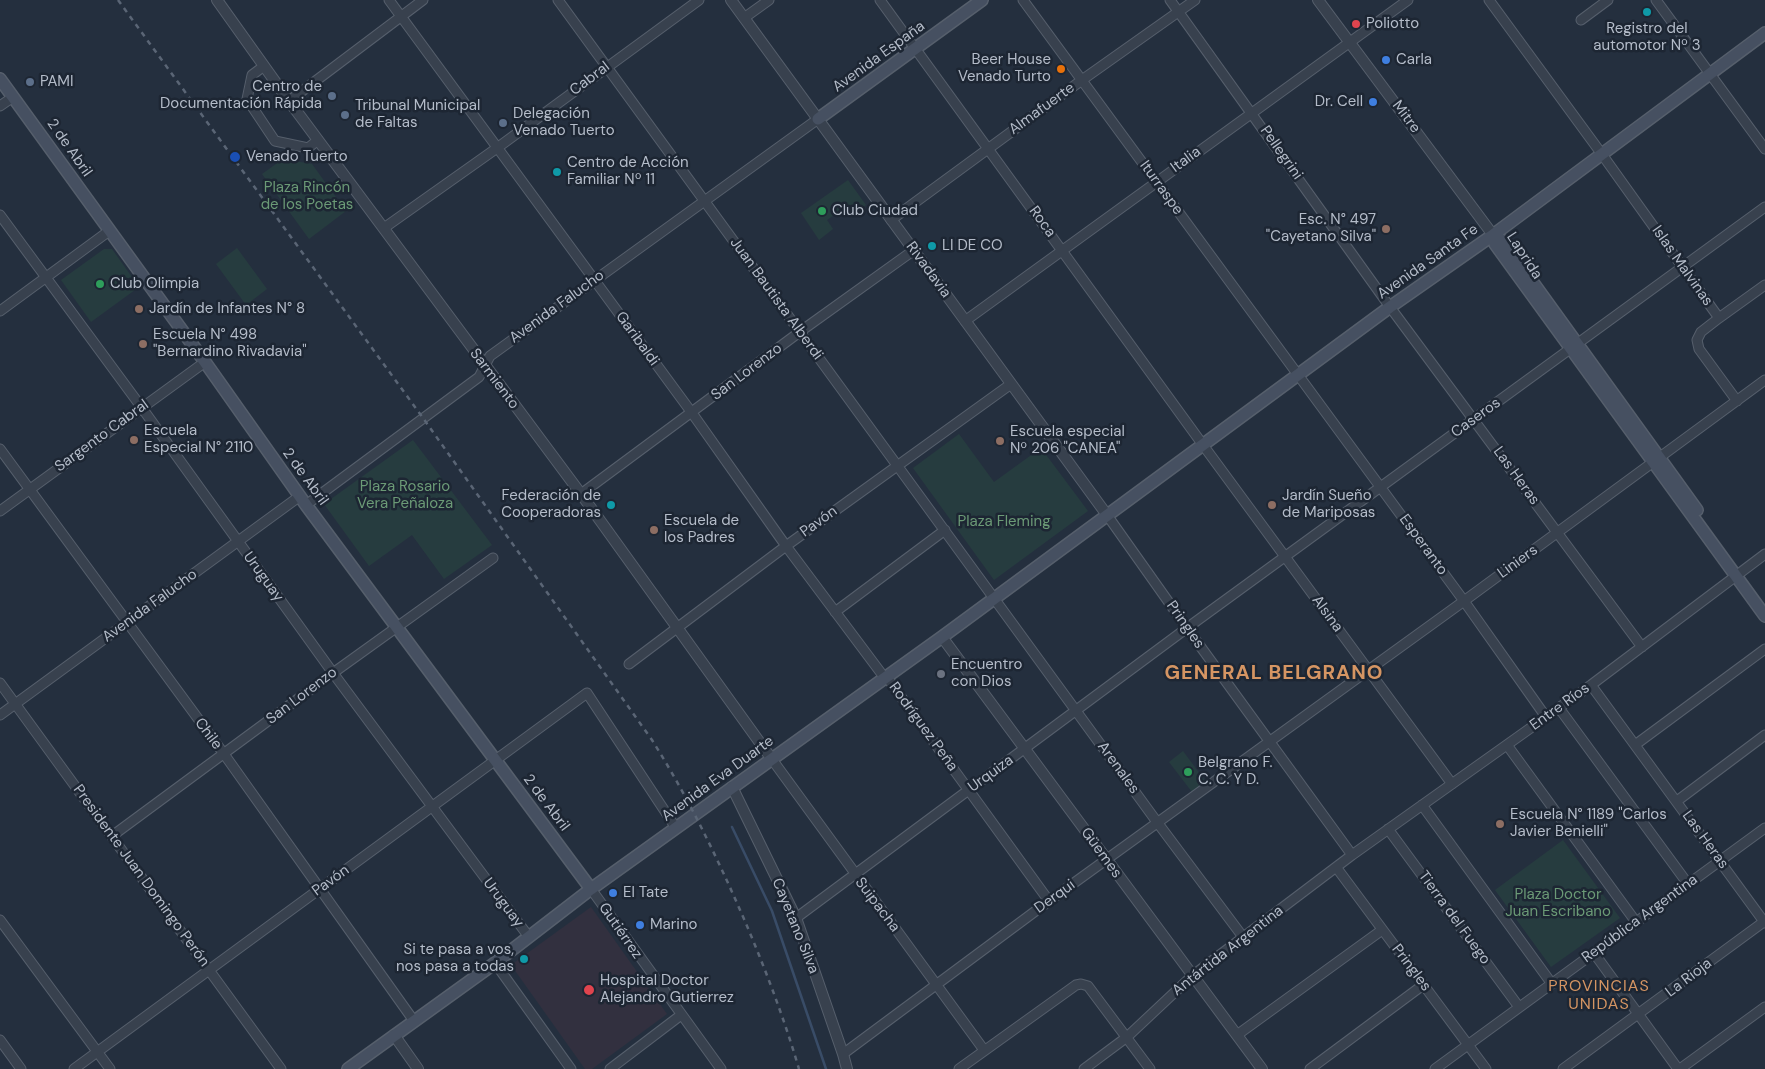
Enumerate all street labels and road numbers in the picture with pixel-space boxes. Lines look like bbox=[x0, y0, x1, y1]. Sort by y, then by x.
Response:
street label: Avenida España bbox=[829, 18, 929, 96]
street label: Cabral bbox=[566, 58, 614, 100]
street label: Almafuerte bbox=[1006, 79, 1078, 139]
street label: Mitre bbox=[1388, 97, 1424, 137]
street label: 2 de Abril bbox=[43, 116, 95, 180]
street label: Pellegrini bbox=[1256, 123, 1306, 183]
street label: Italia bbox=[1168, 143, 1204, 177]
street label: Iturraspe bbox=[1135, 157, 1187, 219]
street label: Roca bbox=[1025, 203, 1059, 241]
street label: Avenida Santa Fe bbox=[1374, 221, 1482, 303]
street label: Islas Malvinas bbox=[1648, 222, 1716, 310]
street label: Laprida bbox=[1502, 229, 1546, 283]
street label: Juan Bautista Alberdi bbox=[726, 234, 826, 364]
street label: Rivadavia bbox=[902, 238, 954, 302]
street label: Avenida Falucho bbox=[506, 267, 608, 347]
street label: Garibaldi bbox=[611, 308, 663, 370]
street label: San Lorenzo bbox=[708, 340, 786, 404]
street label: Sarmiento bbox=[465, 345, 523, 413]
street label: Caseros bbox=[1448, 394, 1504, 442]
street label: Sargento Cabral bbox=[52, 396, 152, 476]
street label: Las Heras bbox=[1489, 443, 1543, 509]
street label: 2 de Abril bbox=[278, 445, 332, 509]
street label: Pavón bbox=[797, 503, 841, 541]
street label: Esperanto bbox=[1395, 511, 1451, 579]
street label: Liniers bbox=[1494, 541, 1542, 583]
street label: Uruguay bbox=[239, 549, 287, 605]
street label: Avenida Falucho bbox=[99, 566, 201, 646]
street label: Alsina bbox=[1308, 592, 1346, 636]
street label: Pringles bbox=[1162, 598, 1208, 652]
street label: San Lorenzo bbox=[263, 664, 341, 728]
street label: Rodríguez Peña bbox=[885, 679, 961, 775]
street label: Entre Ríos bbox=[1527, 679, 1593, 735]
street label: Chile bbox=[190, 715, 226, 753]
street label: Avenida Eva Duarte bbox=[659, 732, 777, 826]
street label: Arenales bbox=[1093, 738, 1143, 798]
street label: Urquiza bbox=[965, 752, 1017, 796]
street label: 2 de Abril bbox=[519, 771, 573, 835]
street label: Presidente Juan Domingo Perón bbox=[69, 782, 213, 970]
street label: Las Heras bbox=[1678, 807, 1732, 873]
street label: Güemes bbox=[1077, 824, 1125, 882]
street label: Pavón bbox=[309, 862, 353, 900]
street label: Tierra del Fuego bbox=[1414, 868, 1494, 968]
street label: República Argentina bbox=[1579, 871, 1701, 967]
street label: Suipacha bbox=[851, 874, 903, 936]
street label: Uruguay bbox=[479, 875, 527, 931]
street label: Cayetano Silva bbox=[768, 876, 822, 976]
street label: Derqui bbox=[1031, 876, 1079, 918]
street label: Gutiérrez bbox=[594, 900, 646, 962]
street label: Antártida Argentina bbox=[1169, 902, 1287, 1000]
street label: Pringles bbox=[1387, 941, 1435, 995]
street label: La Rioja bbox=[1662, 955, 1716, 1001]

